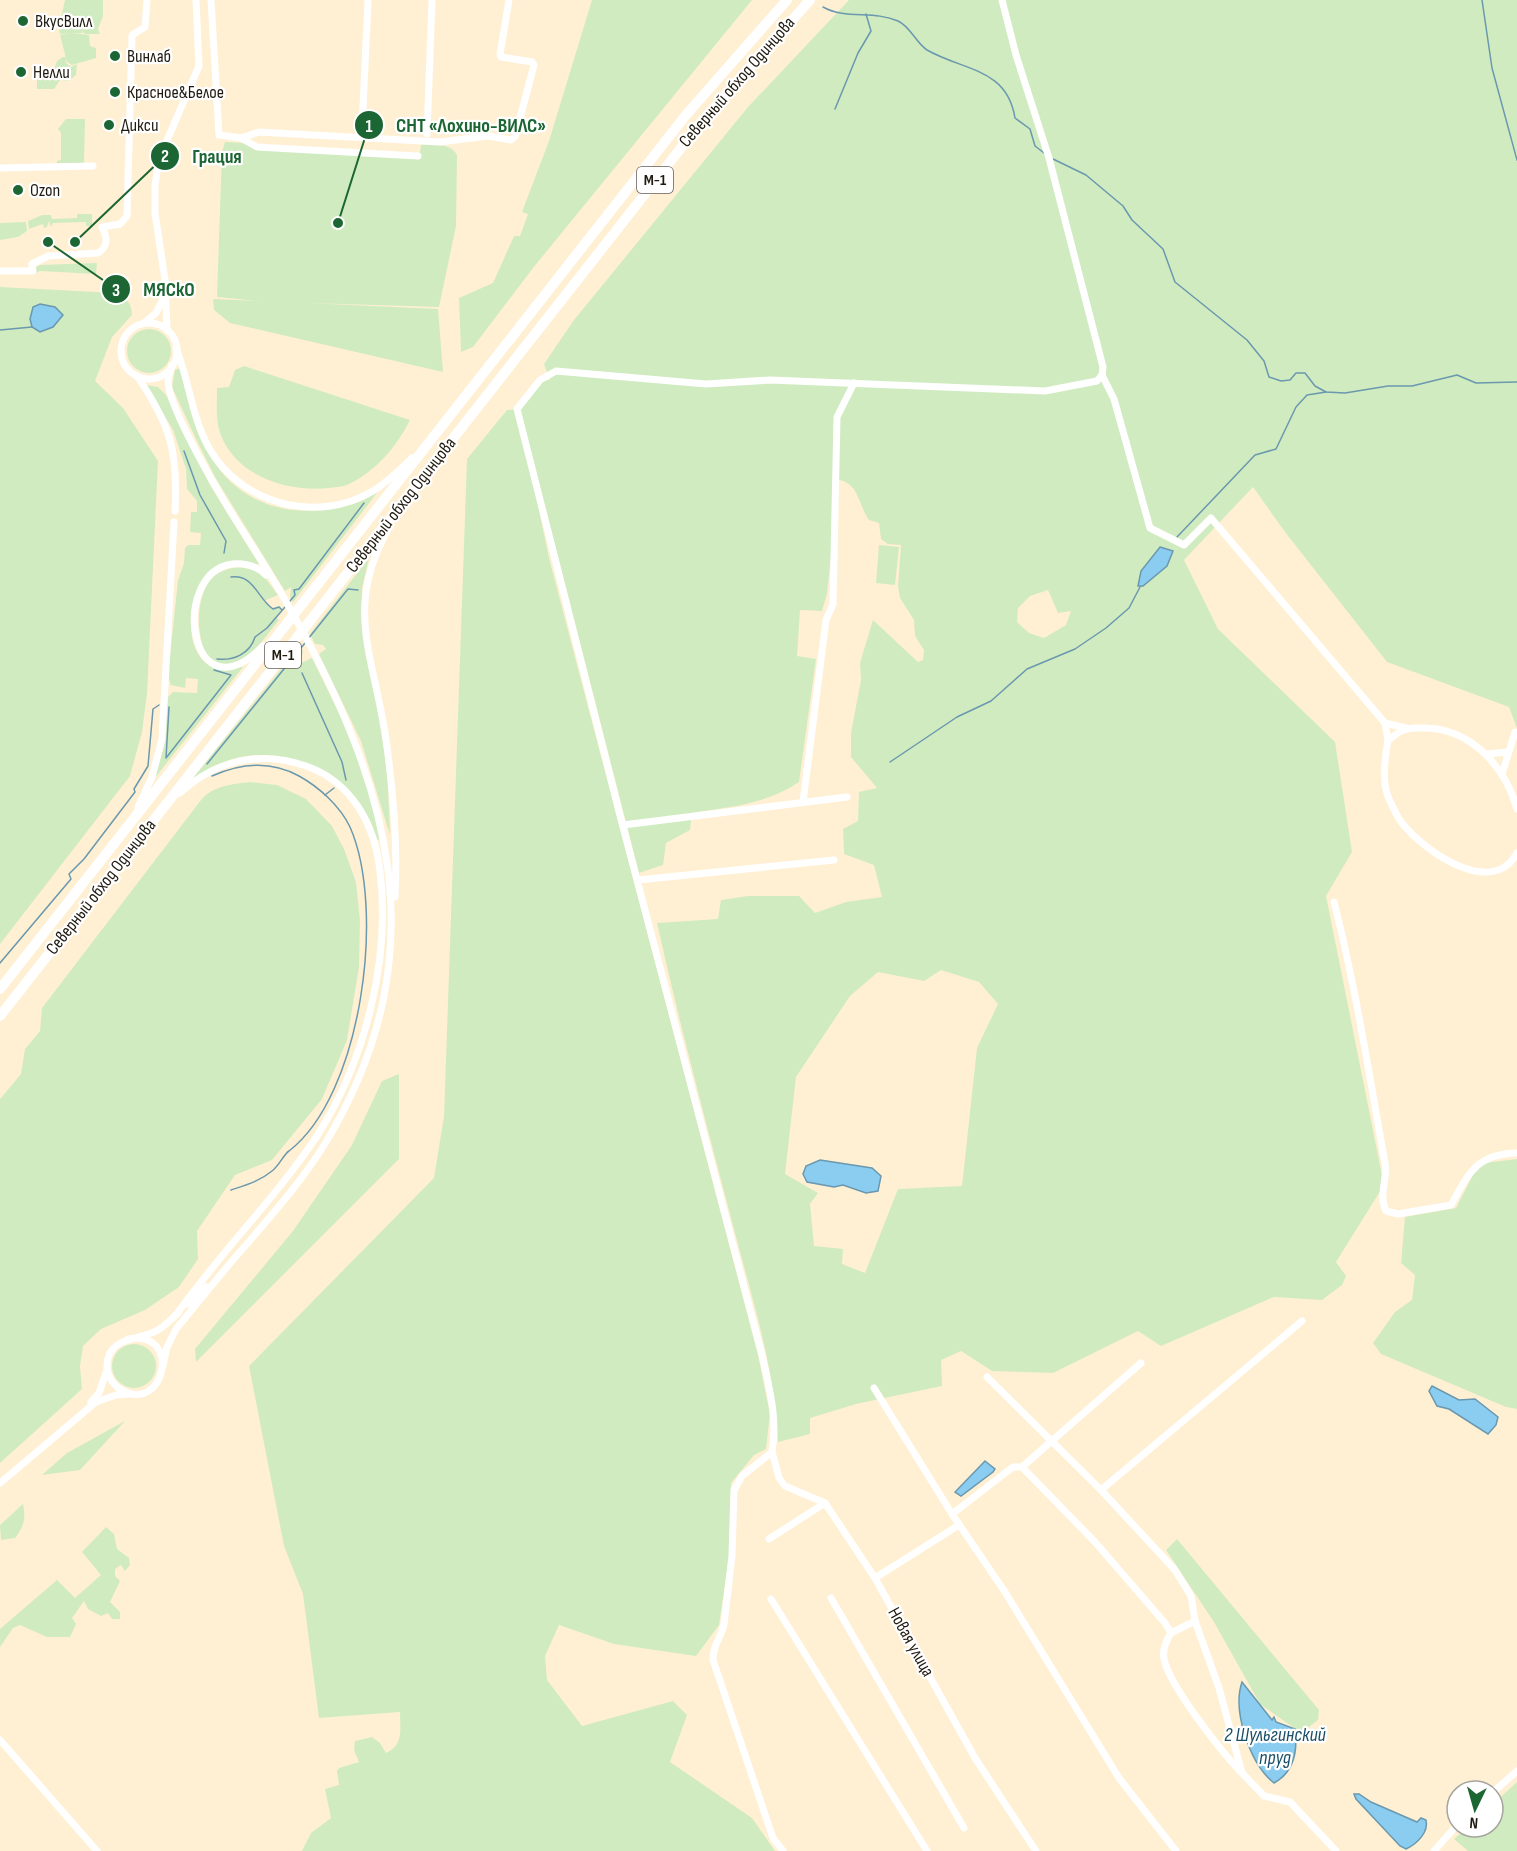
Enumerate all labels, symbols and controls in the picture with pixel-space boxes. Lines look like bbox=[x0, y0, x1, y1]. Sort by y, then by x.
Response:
place label: ВкусВилл bbox=[35, 11, 93, 32]
street label: Северный обход Одинцова bbox=[675, 12, 799, 152]
marker: ВкусВилл bbox=[16, 14, 30, 28]
place label: Винлаб bbox=[127, 46, 171, 67]
marker: Винлаб bbox=[108, 49, 122, 63]
place label: Нелли bbox=[33, 62, 70, 83]
marker: Нелли bbox=[14, 65, 28, 79]
place label: Красное&Белое bbox=[127, 82, 224, 103]
marker: Красное&Белое bbox=[108, 85, 122, 99]
callout: СНТ «Лохино-ВИЛС» bbox=[354, 106, 558, 144]
text: СНТ «Лохино-ВИЛС» bbox=[396, 114, 546, 138]
place label: Дикси bbox=[121, 115, 158, 136]
text: 1 bbox=[365, 116, 373, 137]
marker: Дикси bbox=[102, 118, 116, 132]
callout: Грация bbox=[150, 137, 254, 175]
text: Грация bbox=[192, 145, 242, 169]
text: 2 bbox=[161, 146, 169, 167]
road number: М-1 bbox=[637, 167, 673, 193]
place label: Ozon bbox=[30, 180, 60, 201]
marker: Ozon bbox=[11, 183, 25, 197]
callout: МЯСкО bbox=[101, 270, 207, 308]
text: МЯСкО bbox=[143, 278, 195, 302]
text: 3 bbox=[112, 280, 120, 301]
street label: Северный обход Одинцова bbox=[342, 433, 460, 577]
road number: М-1 bbox=[265, 642, 301, 668]
street label: Северный обход Одинцова bbox=[42, 815, 160, 959]
street label: Новая улица bbox=[883, 1604, 939, 1680]
water label: 2 Шульгинский пруд bbox=[1224, 1723, 1327, 1770]
north arrow bbox=[1445, 1779, 1505, 1839]
text: N bbox=[1469, 1813, 1479, 1832]

